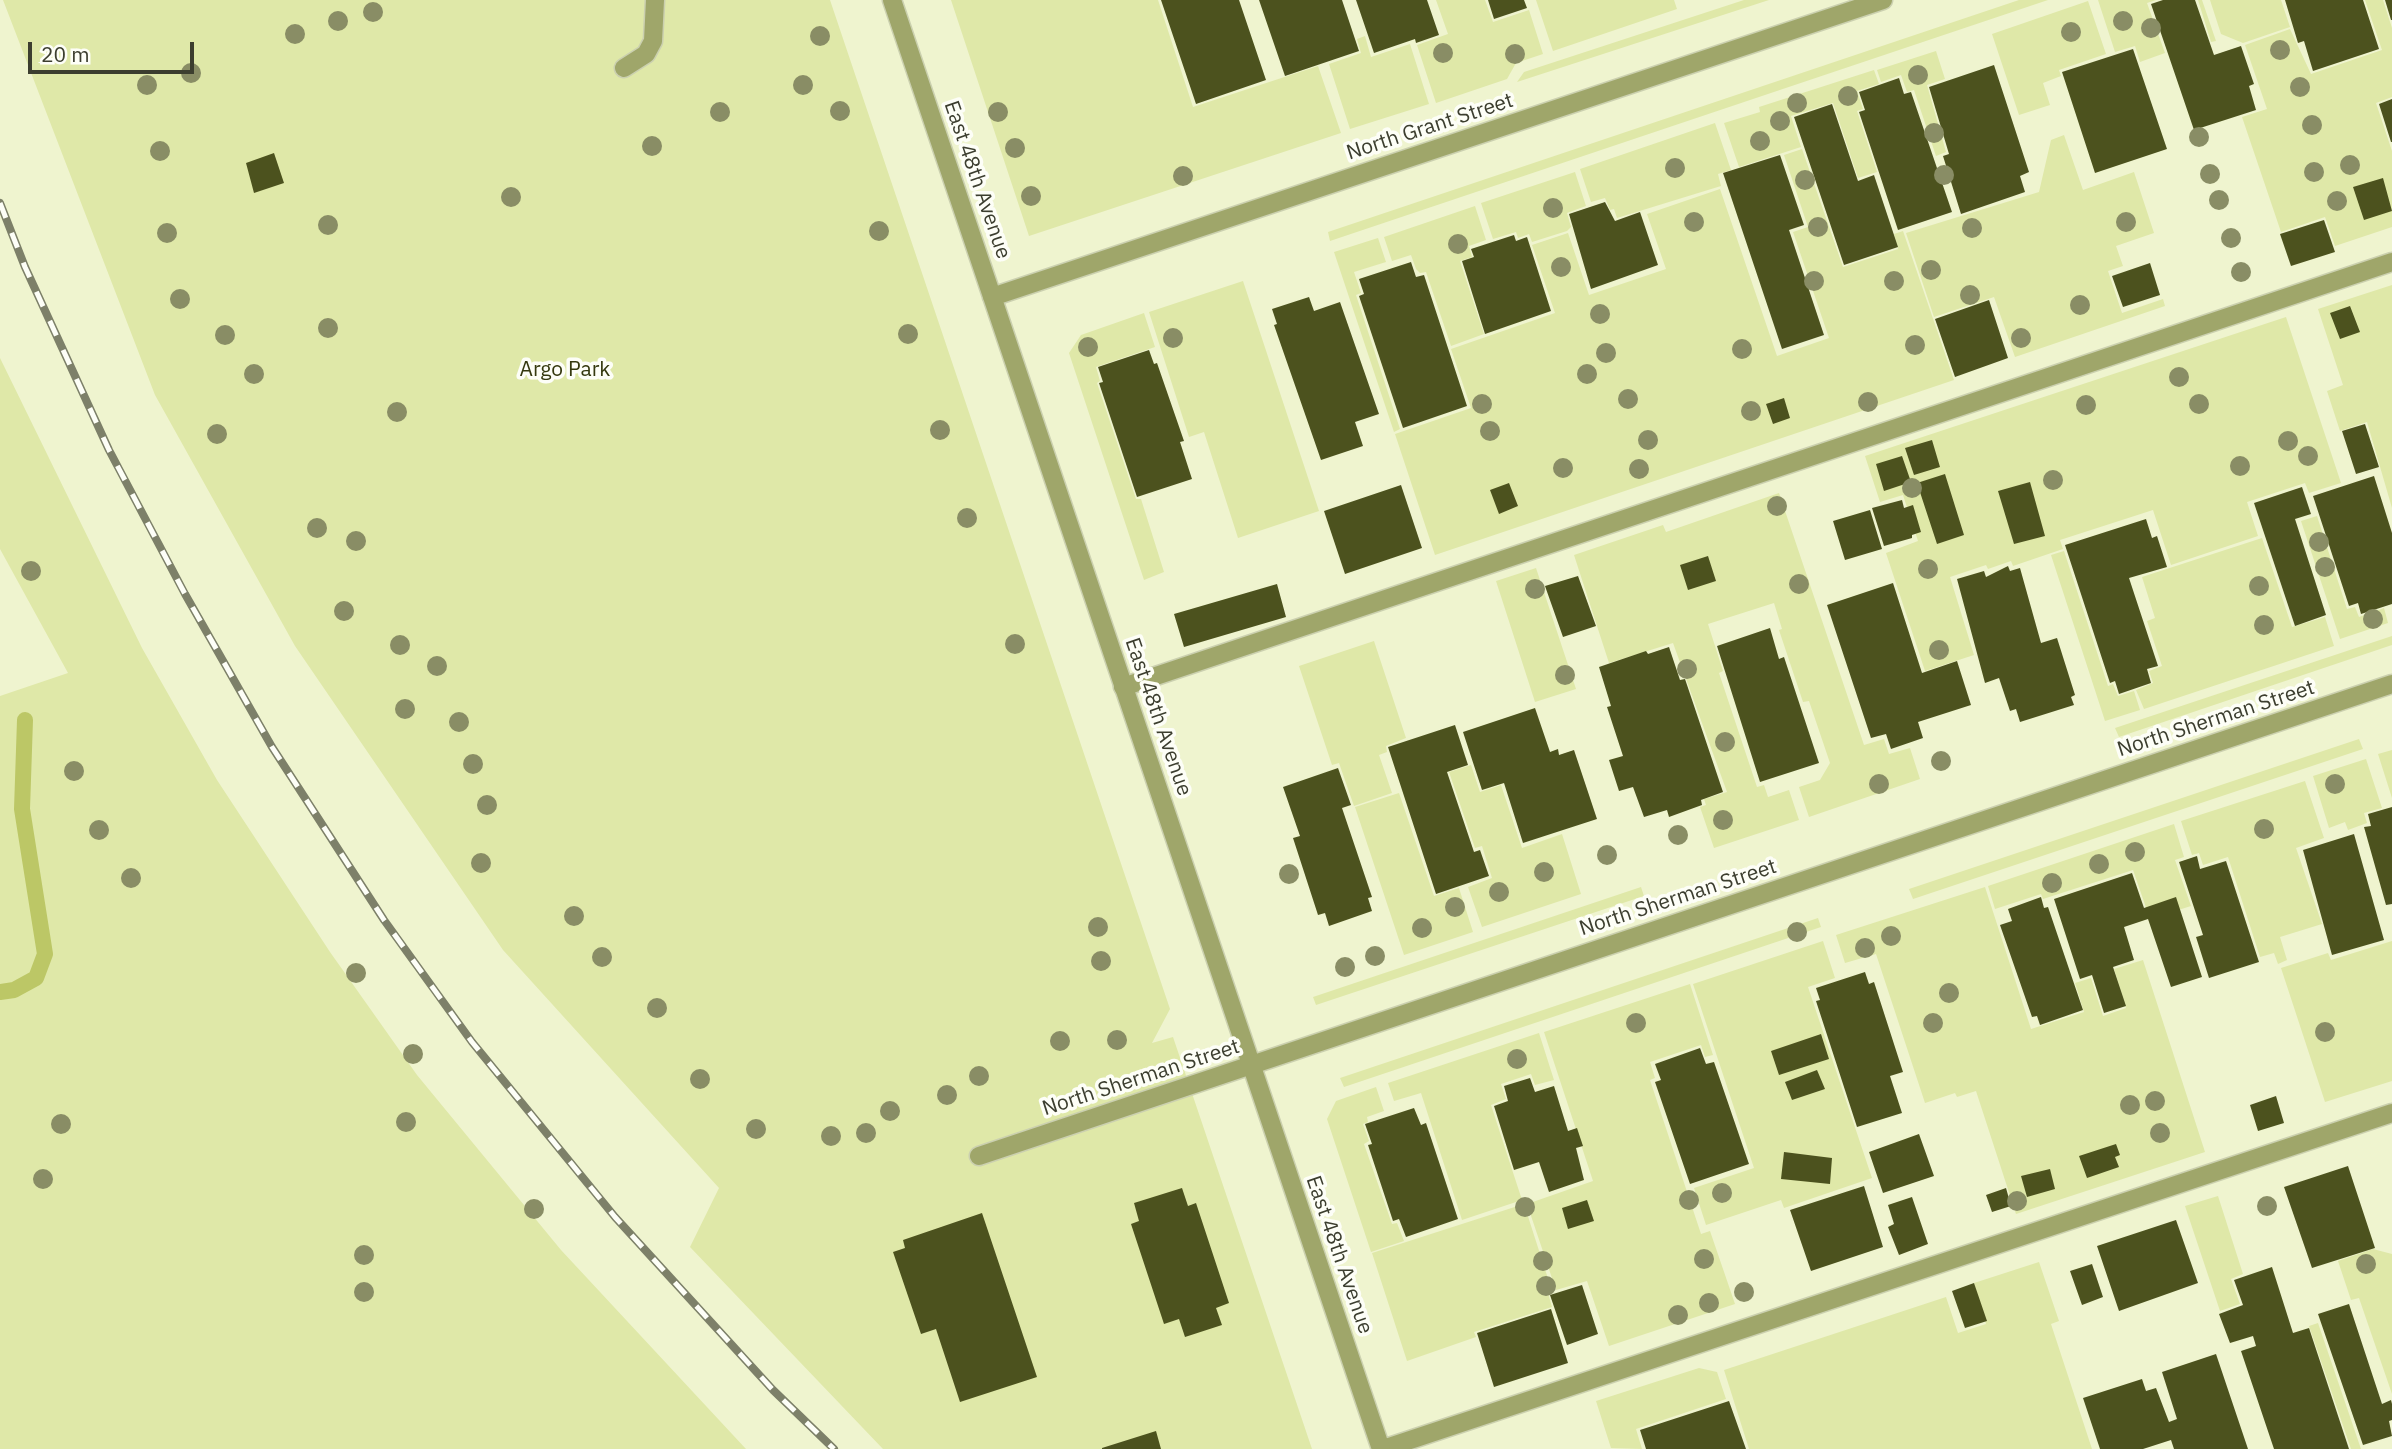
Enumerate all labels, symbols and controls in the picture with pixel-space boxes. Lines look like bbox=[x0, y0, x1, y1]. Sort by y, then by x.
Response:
scale bar bbox=[32, 28, 198, 72]
text: 20 m bbox=[41, 40, 90, 68]
street label: North Grant Street bbox=[1343, 88, 1517, 166]
street label: East 48th Avenue bbox=[938, 98, 1016, 262]
park label: Argo Park bbox=[520, 357, 610, 383]
street label: East 48th Avenue bbox=[1119, 635, 1197, 799]
street label: North Sherman Street bbox=[2114, 675, 2318, 763]
street label: North Sherman Street bbox=[1576, 854, 1780, 942]
street label: North Sherman Street bbox=[1039, 1034, 1243, 1122]
street label: East 48th Avenue bbox=[1300, 1173, 1378, 1337]

